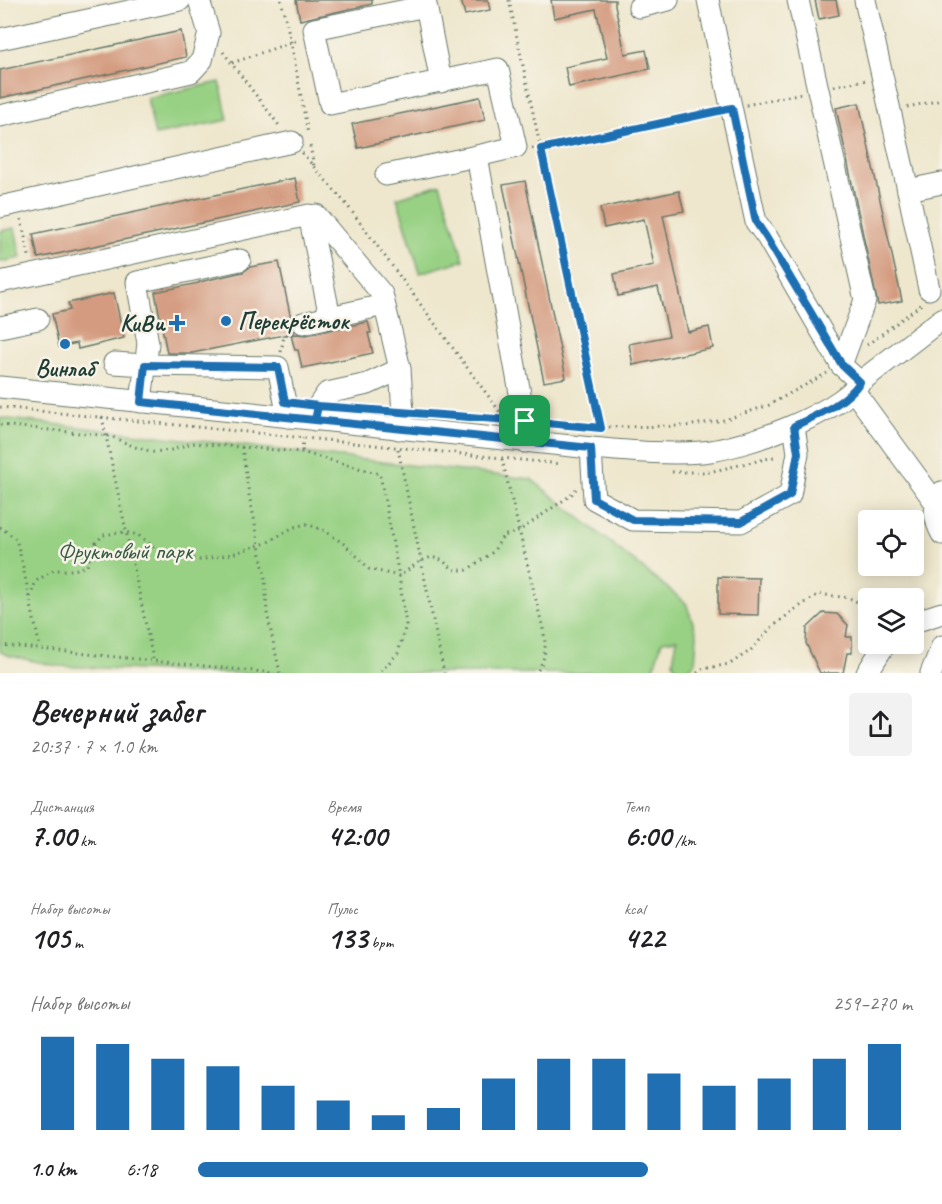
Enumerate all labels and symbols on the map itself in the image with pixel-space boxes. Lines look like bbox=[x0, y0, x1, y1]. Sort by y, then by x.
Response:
place label: Перекрёсток bbox=[238, 306, 351, 336]
place label: КиВи bbox=[120, 308, 166, 338]
marker: Перекрёсток bbox=[219, 314, 233, 328]
marker: КиВи bbox=[170, 316, 184, 330]
marker: Винлаб bbox=[58, 337, 72, 351]
place label: Винлаб bbox=[36, 353, 99, 383]
pin bbox=[499, 395, 550, 446]
park label: Фруктовый парк bbox=[58, 536, 195, 566]

